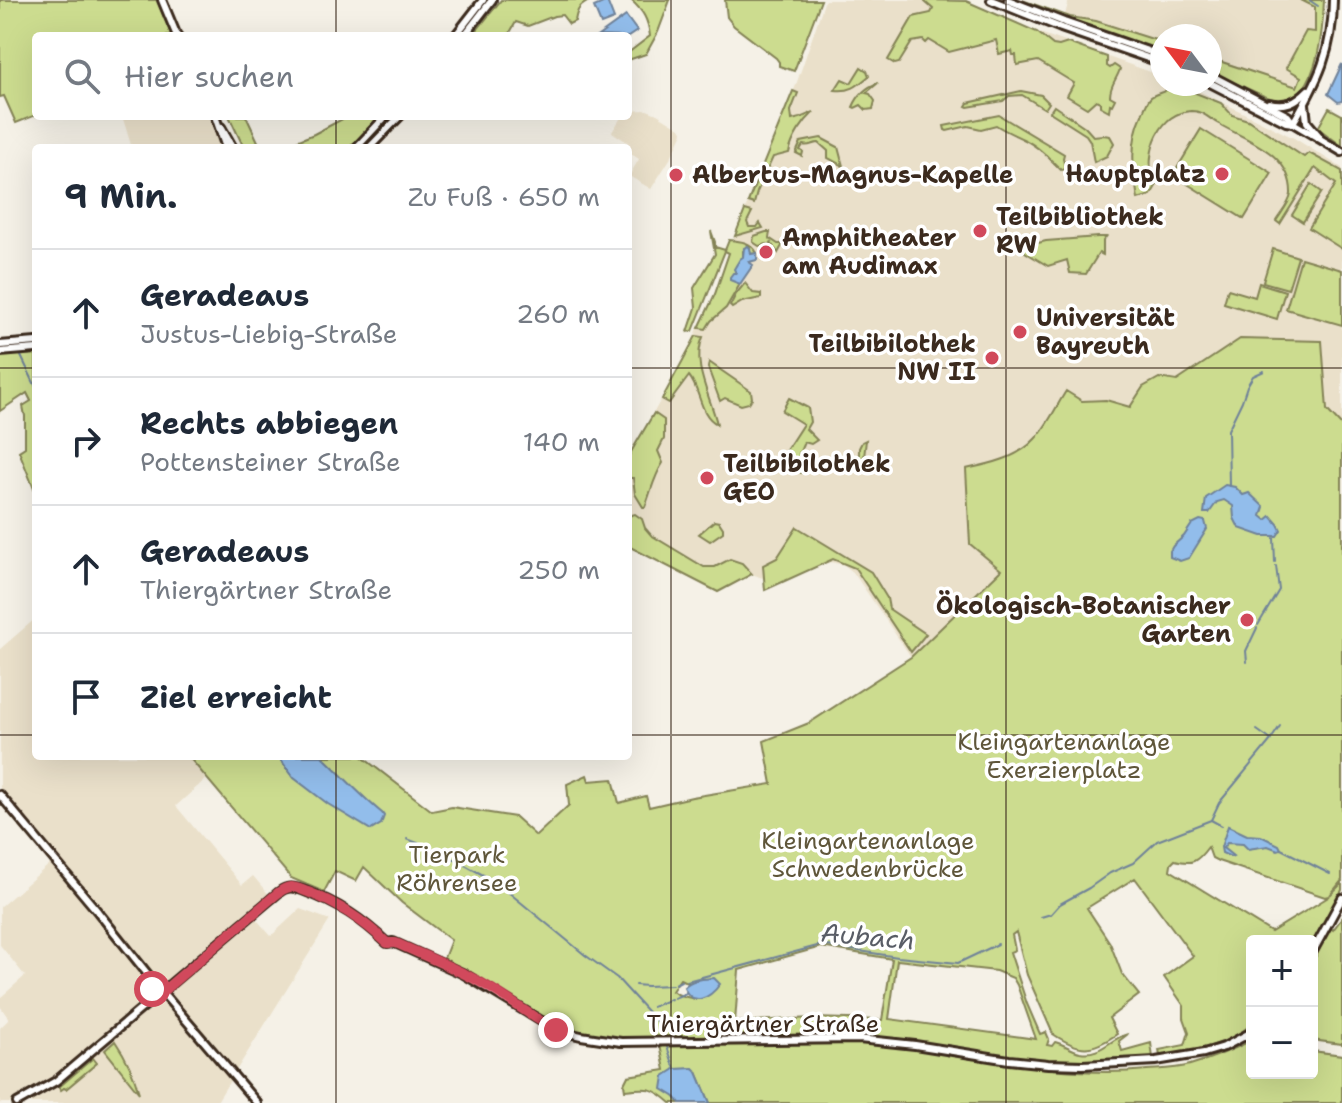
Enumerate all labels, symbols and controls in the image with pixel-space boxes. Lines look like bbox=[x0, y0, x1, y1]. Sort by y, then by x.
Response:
north arrow bbox=[1150, 24, 1222, 96]
search box bbox=[32, 32, 632, 120]
icon: search bbox=[60, 54, 104, 98]
text: Hier suchen bbox=[124, 56, 294, 97]
place label: Hauptplatz bbox=[1066, 158, 1206, 190]
place label: Albertus-Magnus-Kapelle bbox=[692, 159, 1013, 191]
marker: Hauptplatz bbox=[1213, 165, 1231, 183]
marker: Albertus-Magnus-Kapelle bbox=[667, 166, 685, 184]
text: 9 Min. bbox=[64, 173, 177, 219]
text: Zu Fuß · 650 m bbox=[408, 179, 600, 214]
place label: Teilbibliothek RW bbox=[996, 201, 1164, 261]
place label: Amphitheater am Audimax bbox=[782, 222, 957, 282]
marker: Teilbibliothek RW bbox=[971, 222, 989, 240]
marker: Amphitheater am Audimax bbox=[757, 243, 775, 261]
text: Geradeaus bbox=[140, 275, 309, 316]
icon: ahead bbox=[64, 291, 108, 335]
text: 260 m bbox=[516, 296, 600, 331]
place label: Universität Bayreuth bbox=[1036, 302, 1175, 362]
text: Justus-Liebig-Straße bbox=[140, 316, 398, 351]
marker: Universität Bayreuth bbox=[1011, 323, 1029, 341]
place label: Teilbibilothek NW II bbox=[808, 328, 976, 388]
marker: Teilbibilothek NW II bbox=[983, 349, 1001, 367]
text: Rechts abbiegen bbox=[140, 403, 398, 444]
icon: right bbox=[64, 419, 108, 463]
text: 140 m bbox=[523, 424, 600, 459]
text: Pottensteiner Straße bbox=[140, 444, 401, 479]
place label: Teilbibilothek GEO bbox=[723, 448, 891, 508]
marker: Teilbibilothek GEO bbox=[698, 469, 716, 487]
text: Geradeaus bbox=[140, 531, 309, 572]
icon: ahead bbox=[64, 547, 108, 591]
text: 250 m bbox=[517, 552, 600, 587]
text: Thiergärtner Straße bbox=[140, 572, 392, 607]
place label: Ökologisch-Botanischer Garten bbox=[936, 590, 1231, 650]
marker: Ökologisch-Botanischer Garten bbox=[1238, 611, 1256, 629]
icon: arrive bbox=[64, 675, 108, 719]
text: Ziel erreicht bbox=[140, 677, 332, 718]
park label: Kleingartenanlage Exerzierplatz bbox=[957, 726, 1171, 786]
park label: Kleingartenanlage Schwedenbrücke bbox=[761, 825, 975, 885]
park label: Tierpark Röhrensee bbox=[396, 839, 518, 899]
water label: Aubach bbox=[819, 914, 917, 958]
map controls bbox=[1246, 935, 1318, 1079]
button: + bbox=[1246, 935, 1318, 1007]
route start bbox=[134, 971, 170, 1007]
button: − bbox=[1246, 1007, 1318, 1079]
street label: Thiergärtner Straße bbox=[647, 1008, 879, 1040]
route end bbox=[538, 1012, 574, 1048]

